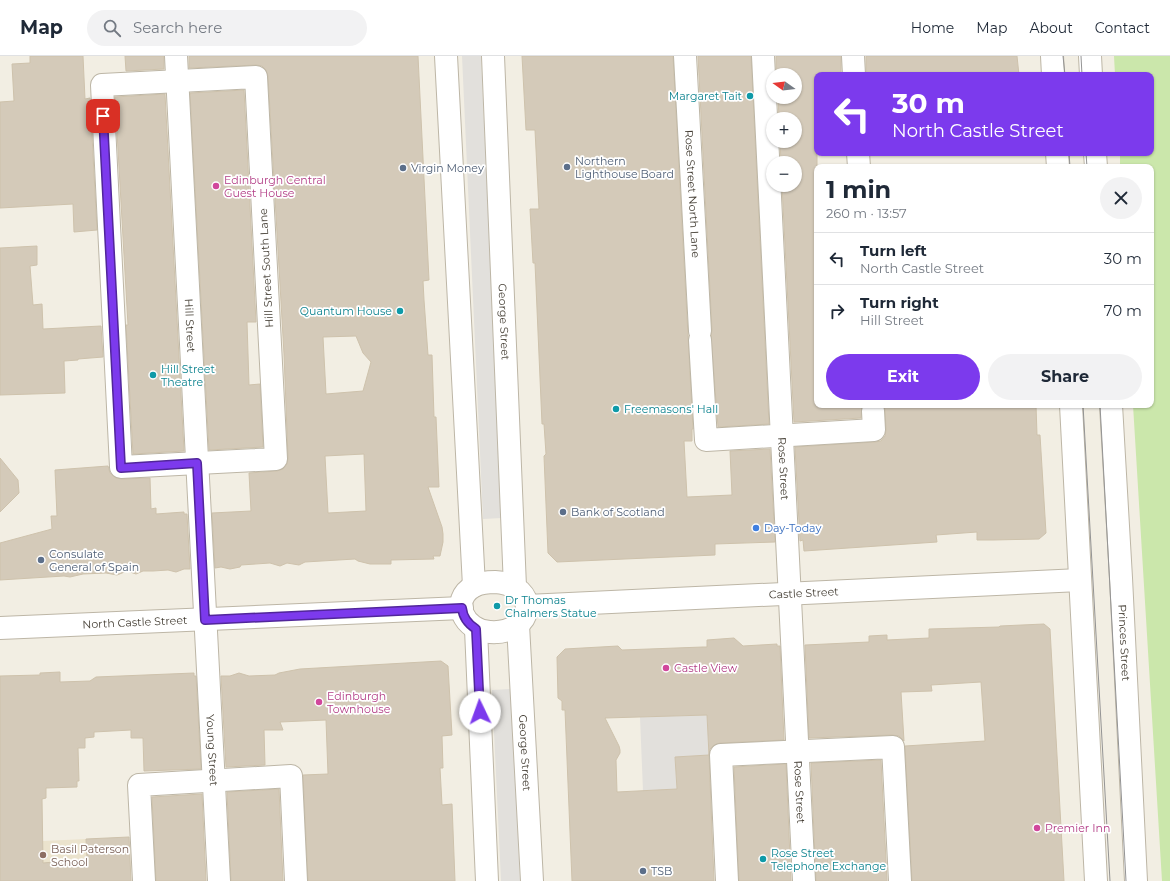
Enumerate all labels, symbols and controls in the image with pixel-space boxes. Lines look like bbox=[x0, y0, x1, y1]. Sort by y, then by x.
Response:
search box bbox=[87, 10, 367, 46]
text: Map bbox=[20, 16, 63, 39]
icon: search bbox=[101, 17, 123, 39]
text: Search here bbox=[133, 18, 222, 37]
text: Home bbox=[911, 19, 954, 37]
text: Map bbox=[976, 19, 1007, 37]
text: About bbox=[1029, 19, 1073, 37]
text: Contact bbox=[1095, 19, 1150, 37]
north arrow bbox=[766, 68, 802, 104]
map controls bbox=[766, 68, 802, 192]
text: 30 m bbox=[892, 86, 965, 120]
icon: left bbox=[826, 88, 878, 140]
place label: Margaret Tait bbox=[669, 89, 743, 103]
marker: Margaret Tait bbox=[745, 91, 755, 101]
pin bbox=[86, 99, 120, 133]
icon: arrive bbox=[92, 105, 114, 127]
button: + bbox=[766, 112, 802, 148]
text: North Castle Street bbox=[892, 120, 1064, 142]
street label: Rose Street North Lane bbox=[682, 129, 703, 259]
place label: Northern Lighthouse Board bbox=[575, 154, 674, 181]
button: − bbox=[766, 156, 802, 192]
place label: Virgin Money bbox=[411, 161, 484, 175]
marker: Northern Lighthouse Board bbox=[562, 162, 572, 172]
marker: Virgin Money bbox=[398, 163, 408, 173]
place label: Edinburgh Central Guest House bbox=[224, 173, 326, 200]
text: 1 min bbox=[826, 175, 891, 204]
button: close bbox=[1100, 177, 1142, 219]
marker: Edinburgh Central Guest House bbox=[211, 181, 221, 191]
text: 260 m · 13:57 bbox=[826, 205, 907, 221]
street label: Hill Street South Lane bbox=[256, 208, 276, 328]
text: Turn left bbox=[860, 241, 927, 260]
icon: left bbox=[826, 248, 848, 270]
text: 30 m bbox=[1104, 249, 1142, 268]
text: North Castle Street bbox=[860, 260, 984, 276]
street label: George Street bbox=[495, 283, 513, 361]
text: Turn right bbox=[860, 293, 939, 312]
street label: Hill Street bbox=[182, 298, 198, 354]
icon: right bbox=[826, 300, 848, 322]
text: 70 m bbox=[1104, 301, 1142, 320]
place label: Quantum House bbox=[300, 304, 392, 318]
marker: Quantum House bbox=[395, 306, 405, 316]
text: Hill Street bbox=[860, 312, 924, 328]
button: Exit bbox=[826, 354, 980, 400]
button: Share bbox=[988, 354, 1142, 400]
place label: Hill Street Theatre bbox=[161, 362, 215, 389]
marker: Hill Street Theatre bbox=[148, 370, 158, 380]
place label: Freemasons' Hall bbox=[624, 402, 718, 416]
marker: Freemasons' Hall bbox=[611, 404, 621, 414]
street label: Rose Street bbox=[775, 437, 792, 501]
place label: Bank of Scotland bbox=[571, 505, 665, 519]
marker: Bank of Scotland bbox=[558, 507, 568, 517]
place label: Day-Today bbox=[764, 521, 821, 535]
marker: Day-Today bbox=[751, 523, 761, 533]
place label: Consulate General of Spain bbox=[49, 547, 139, 574]
marker: Consulate General of Spain bbox=[36, 555, 46, 565]
street label: Castle Street bbox=[768, 584, 839, 602]
place label: Dr Thomas Chalmers Statue bbox=[505, 593, 597, 620]
marker: Dr Thomas Chalmers Statue bbox=[492, 601, 502, 611]
street label: Princes Street bbox=[1115, 604, 1133, 682]
street label: North Castle Street bbox=[82, 613, 188, 631]
place label: Castle View bbox=[674, 661, 737, 675]
marker: Castle View bbox=[661, 663, 671, 673]
place label: Edinburgh Townhouse bbox=[327, 689, 391, 716]
position arrow bbox=[459, 691, 501, 733]
marker: Edinburgh Townhouse bbox=[314, 697, 324, 707]
street label: Young Street bbox=[203, 714, 221, 787]
street label: George Street bbox=[516, 714, 534, 792]
street label: Rose Street bbox=[791, 760, 808, 824]
place label: Premier Inn bbox=[1045, 821, 1110, 835]
marker: Premier Inn bbox=[1032, 823, 1042, 833]
place label: Basil Paterson School bbox=[51, 842, 129, 869]
place label: Rose Street Telephone Exchange bbox=[771, 846, 887, 873]
marker: Basil Paterson School bbox=[38, 850, 48, 860]
marker: Rose Street Telephone Exchange bbox=[758, 854, 768, 864]
place label: TSB bbox=[651, 864, 672, 878]
marker: TSB bbox=[638, 866, 648, 876]

